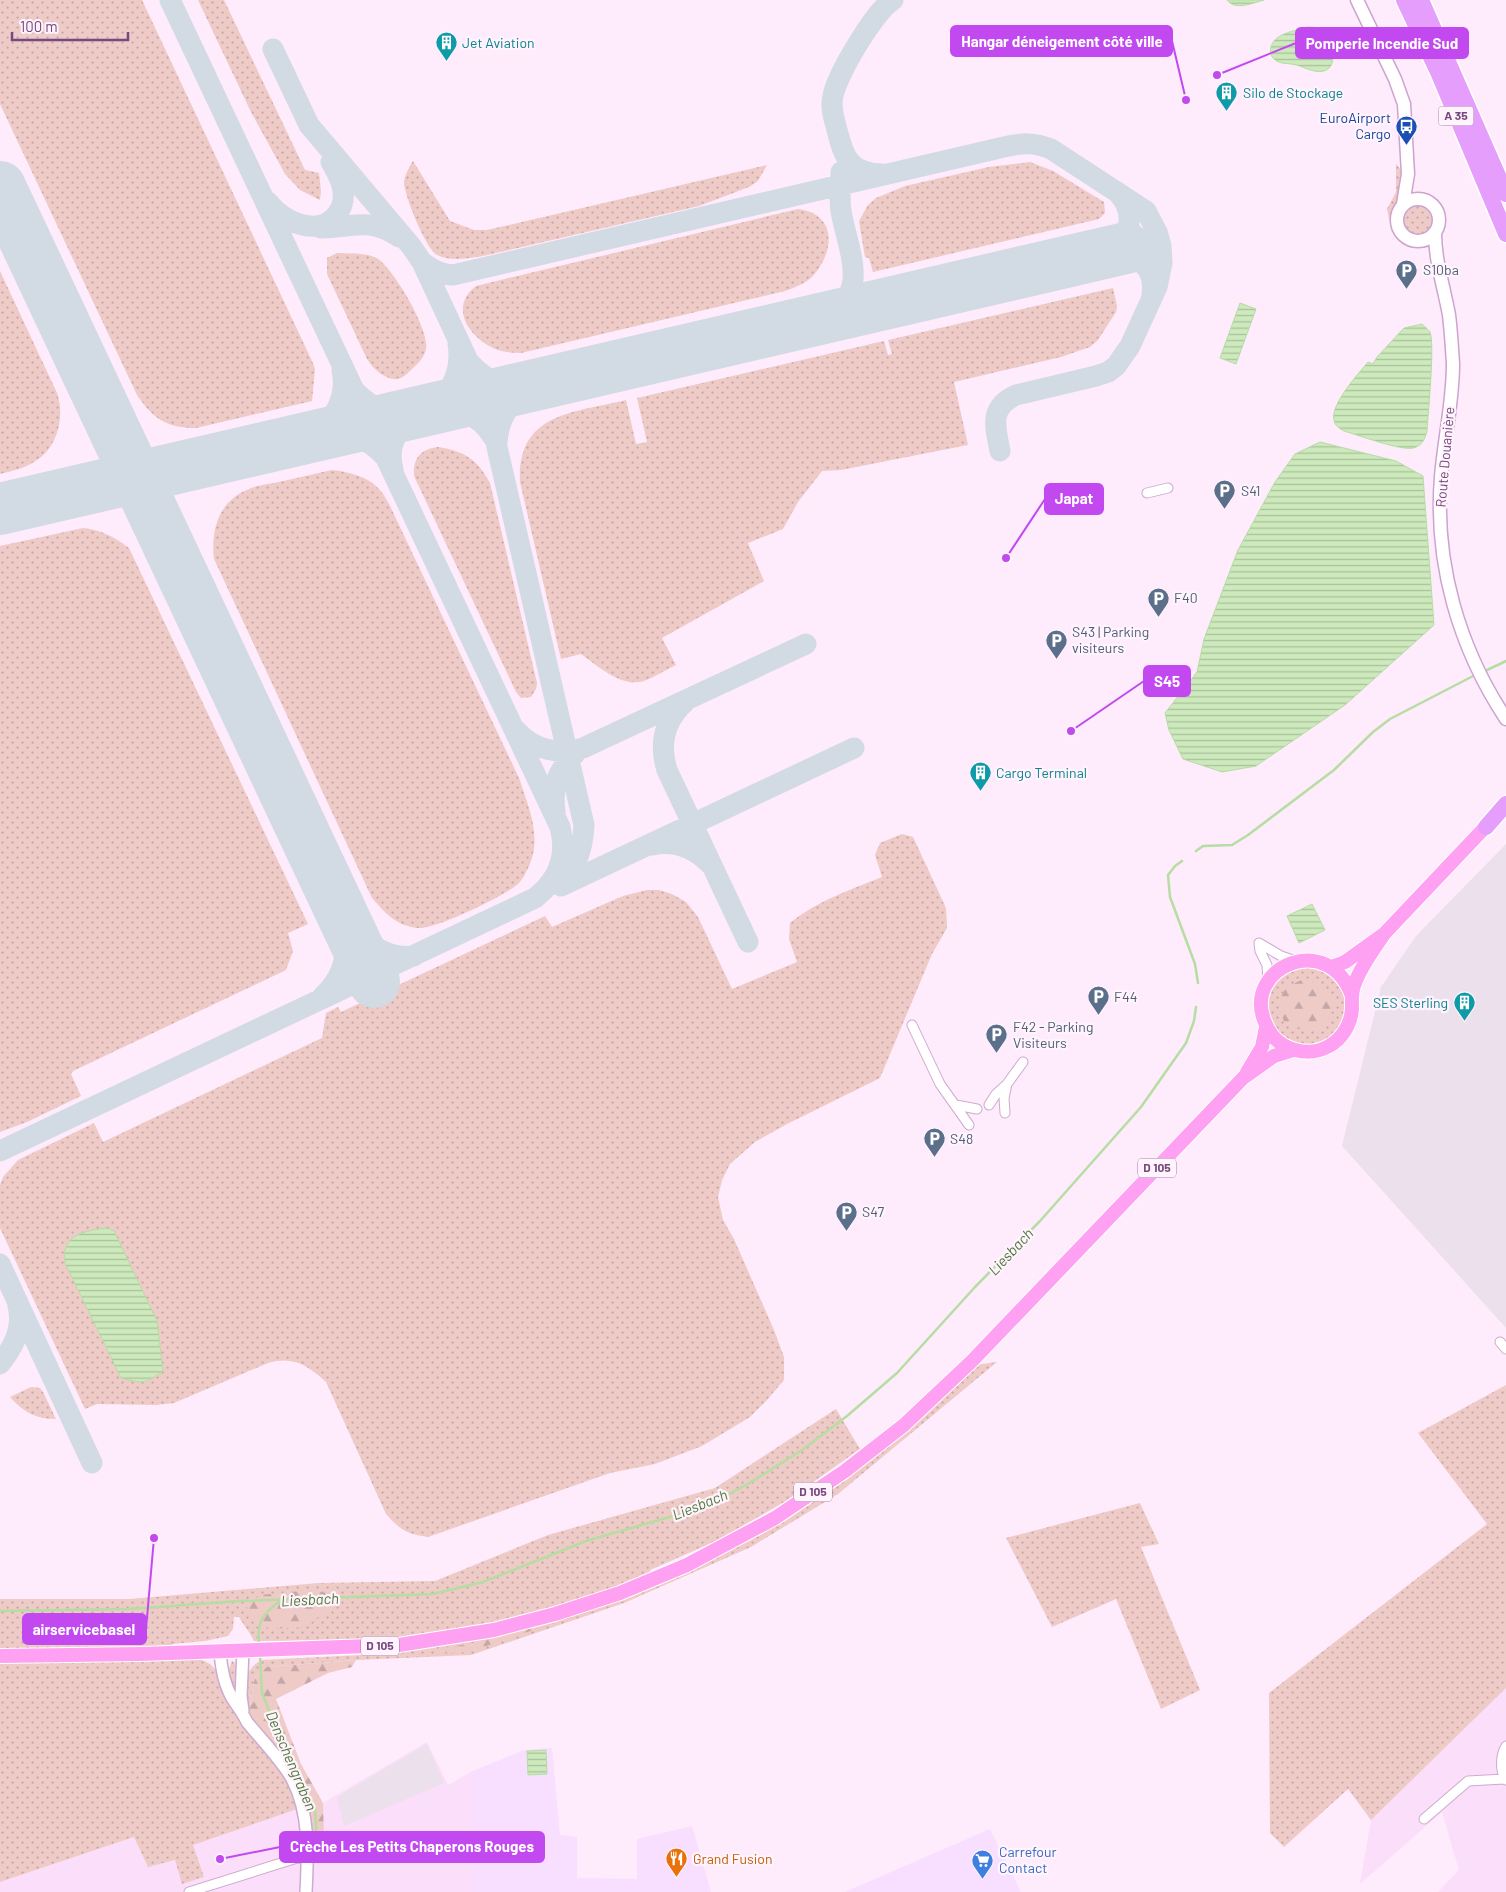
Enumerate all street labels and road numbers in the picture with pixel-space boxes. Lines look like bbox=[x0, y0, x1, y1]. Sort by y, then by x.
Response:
road number: A 35 bbox=[1438, 106, 1474, 125]
street label: Route Douanière bbox=[1432, 406, 1457, 508]
road number: D 105 bbox=[1138, 1158, 1176, 1178]
road number: D 105 bbox=[794, 1482, 832, 1501]
road number: D 105 bbox=[361, 1636, 399, 1655]

